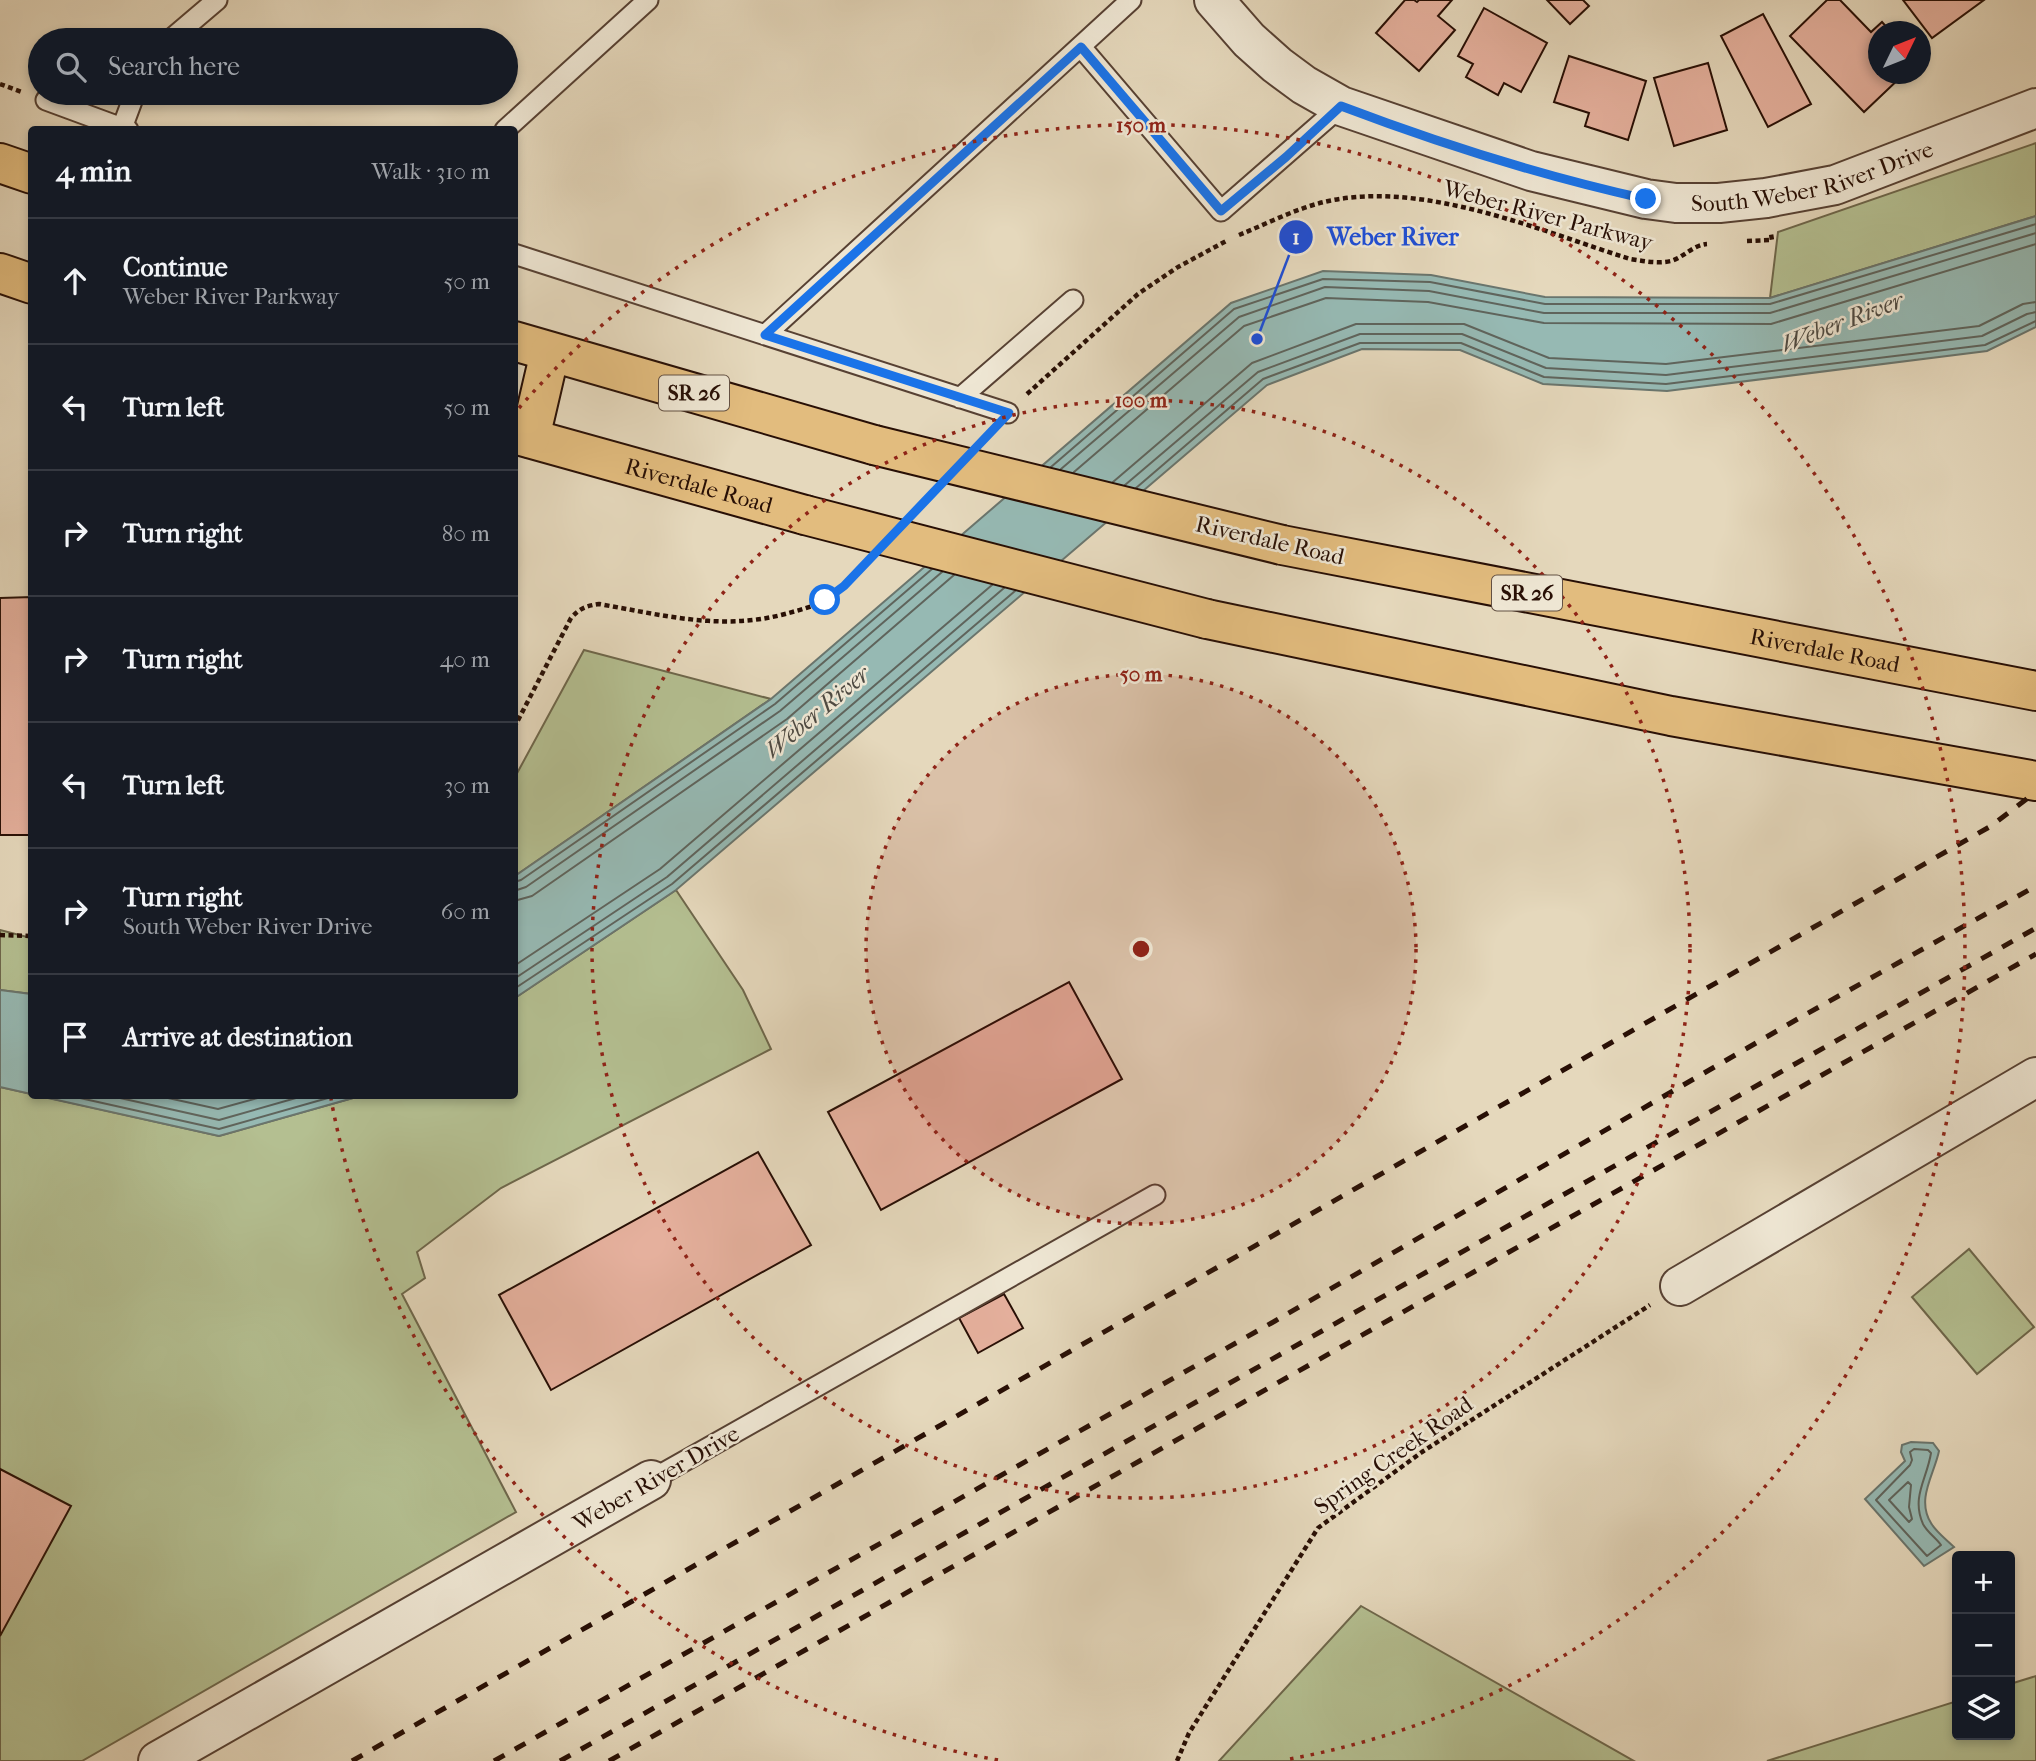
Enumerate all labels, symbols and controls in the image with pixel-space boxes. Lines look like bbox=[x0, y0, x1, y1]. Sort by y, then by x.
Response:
north arrow bbox=[1868, 21, 1931, 84]
search box bbox=[28, 28, 518, 105]
icon: search bbox=[52, 48, 90, 86]
text: Search here bbox=[108, 51, 240, 82]
text: 150 m bbox=[1116, 113, 1167, 137]
street label: South Weber River Drive bbox=[1691, 136, 1937, 218]
text: 4 min bbox=[56, 154, 131, 189]
text: Walk · 310 m bbox=[371, 158, 490, 185]
street label: Weber River Parkway bbox=[1439, 174, 1656, 257]
route end bbox=[1630, 183, 1661, 214]
callout: Weber River bbox=[1279, 214, 1473, 259]
text: Weber River bbox=[1326, 223, 1459, 251]
text: 1 bbox=[1292, 225, 1300, 249]
text: Continue bbox=[123, 252, 228, 283]
icon: ahead bbox=[56, 262, 94, 300]
text: 50 m bbox=[443, 268, 490, 295]
text: Weber River Parkway bbox=[123, 283, 339, 310]
water label: Weber River bbox=[1777, 285, 1909, 358]
road number: SR 26 bbox=[659, 376, 729, 410]
icon: left bbox=[56, 388, 94, 426]
text: 100 m bbox=[1115, 388, 1168, 412]
text: Turn left bbox=[123, 392, 224, 423]
text: 50 m bbox=[443, 394, 490, 421]
street label: Riverdale Road bbox=[622, 453, 776, 519]
street label: Riverdale Road bbox=[1193, 510, 1347, 571]
icon: right bbox=[56, 514, 94, 552]
text: Turn right bbox=[123, 518, 243, 549]
text: 80 m bbox=[442, 520, 490, 547]
road number: SR 26 bbox=[1492, 576, 1562, 610]
route start bbox=[809, 584, 840, 615]
street label: Riverdale Road bbox=[1748, 623, 1902, 678]
icon: right bbox=[56, 640, 94, 678]
text: Turn right bbox=[123, 644, 243, 675]
text: 40 m bbox=[440, 646, 490, 673]
water label: Weber River bbox=[759, 659, 877, 764]
text: 50 m bbox=[1120, 662, 1163, 686]
icon: left bbox=[56, 766, 94, 804]
text: Turn left bbox=[123, 770, 224, 801]
text: 30 m bbox=[444, 772, 490, 799]
text: Turn right bbox=[123, 882, 243, 913]
icon: right bbox=[56, 892, 94, 930]
text: 60 m bbox=[441, 898, 490, 925]
text: South Weber River Drive bbox=[123, 913, 372, 940]
centre of rings bbox=[1129, 937, 1153, 961]
icon: arrive bbox=[56, 1018, 94, 1056]
text: Arrive at destination bbox=[123, 1022, 353, 1053]
street label: Spring Creek Road bbox=[1309, 1390, 1478, 1520]
street label: Weber River Drive bbox=[568, 1420, 744, 1537]
map controls bbox=[1952, 1551, 2015, 1740]
button: + bbox=[1952, 1551, 2015, 1614]
button: − bbox=[1952, 1614, 2015, 1677]
button: layers bbox=[1952, 1677, 2015, 1740]

